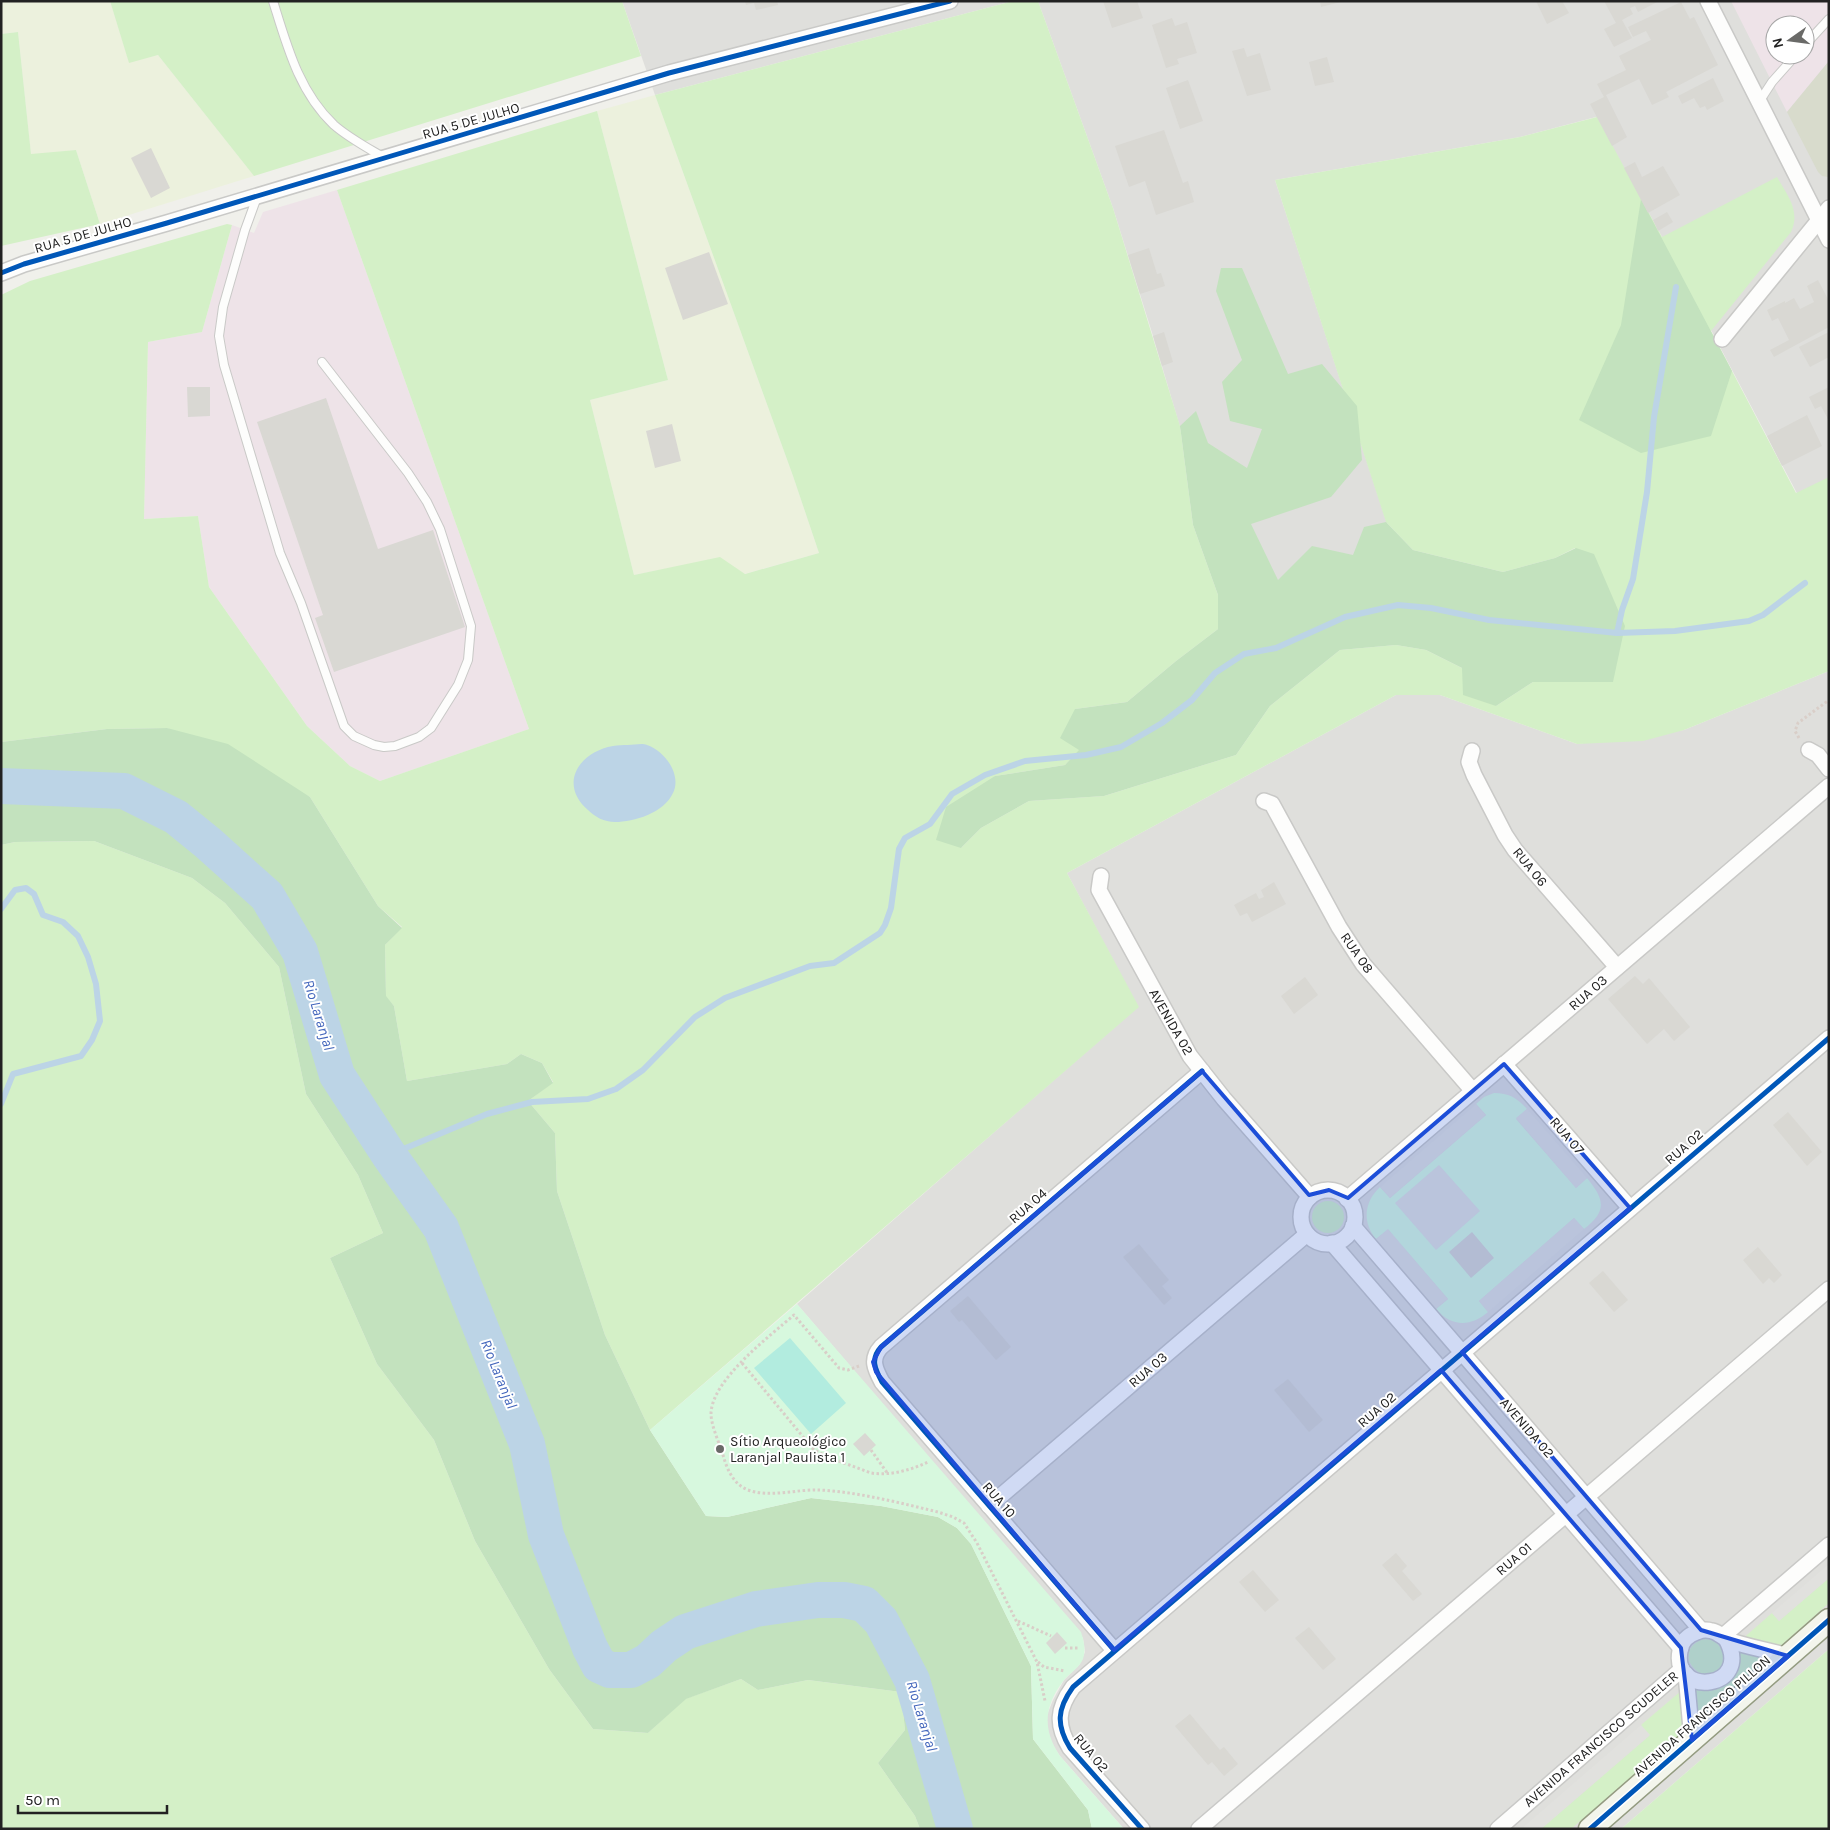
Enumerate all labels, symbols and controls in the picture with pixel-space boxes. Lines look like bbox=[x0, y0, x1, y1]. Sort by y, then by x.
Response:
north arrow bbox=[1765, 15, 1815, 65]
text: N bbox=[1768, 36, 1787, 50]
street label: RUA 5 DE JULHO bbox=[420, 99, 522, 143]
street label: RUA 5 DE JULHO bbox=[32, 213, 134, 257]
street label: RUA 06 bbox=[1509, 844, 1551, 890]
street label: RUA 08 bbox=[1337, 929, 1377, 977]
street label: RUA 03 bbox=[1565, 972, 1611, 1014]
water label: Rio Laranjal bbox=[300, 977, 338, 1053]
street label: AVENIDA 02 bbox=[1145, 986, 1197, 1058]
street label: RUA 07 bbox=[1546, 1114, 1588, 1158]
street label: RUA 02 bbox=[1661, 1126, 1707, 1168]
street label: RUA 04 bbox=[1005, 1185, 1051, 1227]
water label: Rio Laranjal bbox=[477, 1337, 521, 1412]
street label: RUA 03 bbox=[1125, 1349, 1171, 1391]
street label: RUA 02 bbox=[1354, 1389, 1400, 1431]
street label: AVENIDA 02 bbox=[1496, 1395, 1558, 1461]
place label: Sítio Arqueológico Laranjal Paulista 1 bbox=[730, 1433, 846, 1466]
marker: Sítio Arqueológico Laranjal Paulista 1 bbox=[714, 1443, 726, 1455]
street label: RUA 10 bbox=[979, 1479, 1019, 1521]
street label: RUA 01 bbox=[1493, 1539, 1535, 1579]
street label: AVENIDA FRANCISCO PILLON bbox=[1630, 1652, 1774, 1780]
street label: AVENIDA FRANCISCO SCUDELER bbox=[1520, 1667, 1682, 1811]
water label: Rio Laranjal bbox=[903, 1678, 941, 1754]
street label: RUA 02 bbox=[1070, 1730, 1112, 1776]
scale bar bbox=[18, 1782, 166, 1814]
text: 50 m bbox=[25, 1791, 60, 1809]

